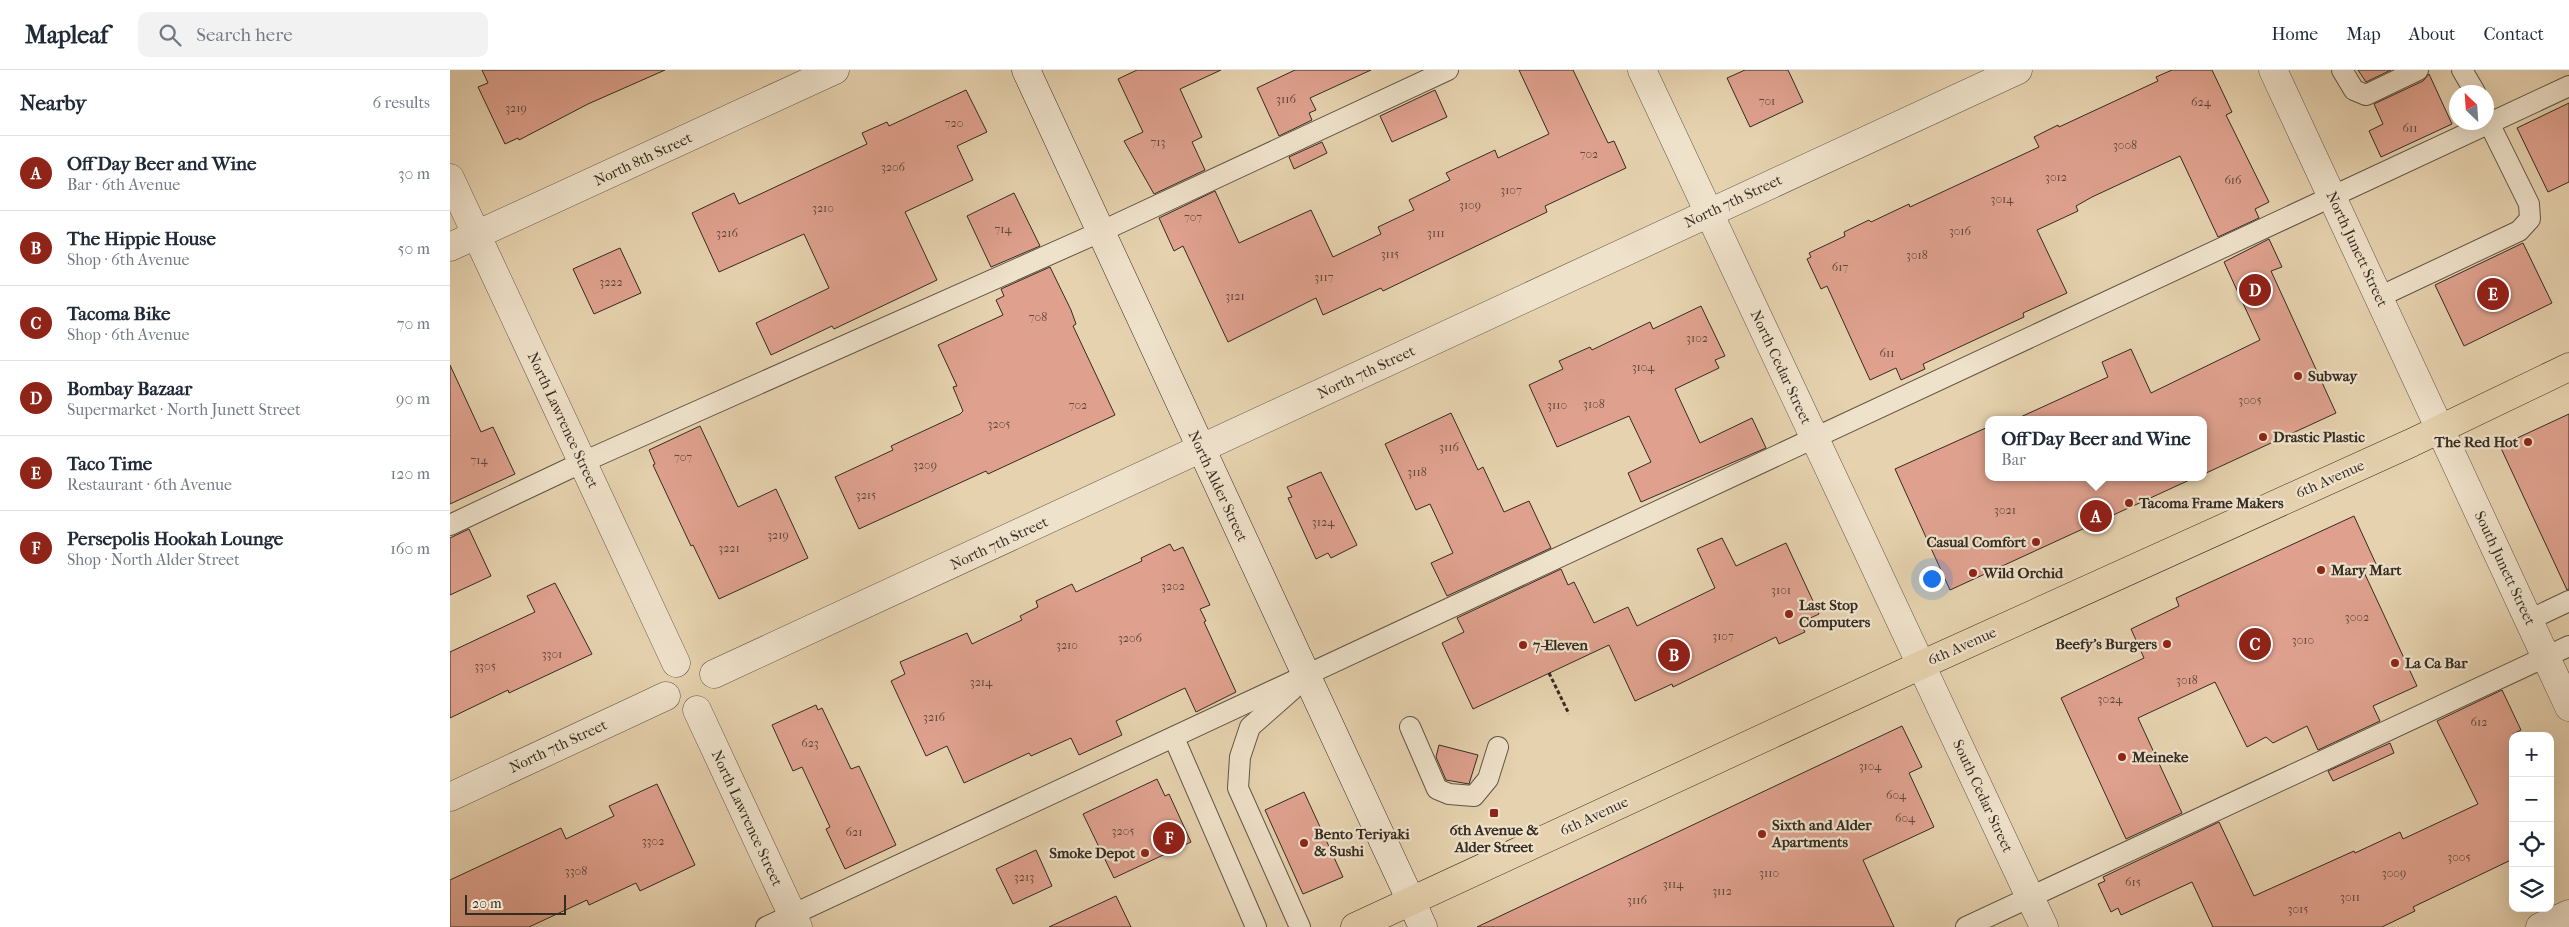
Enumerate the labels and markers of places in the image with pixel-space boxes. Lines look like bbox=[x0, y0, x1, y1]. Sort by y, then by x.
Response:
pin: D bbox=[2239, 271, 2271, 309]
pin: E bbox=[2477, 275, 2509, 313]
place label: Subway bbox=[2308, 367, 2358, 385]
marker: Subway bbox=[2292, 370, 2304, 382]
place label: Drastic Plastic bbox=[2273, 428, 2365, 446]
marker: Drastic Plastic bbox=[2257, 431, 2269, 443]
place label: The Red Hot bbox=[2434, 433, 2519, 451]
marker: The Red Hot bbox=[2522, 436, 2534, 448]
place label: Tacoma Frame Makers bbox=[2138, 494, 2284, 512]
pin: A bbox=[2080, 497, 2112, 535]
marker: Tacoma Frame Makers bbox=[2123, 497, 2135, 509]
place label: Casual Comfort bbox=[1927, 533, 2027, 551]
marker: Casual Comfort bbox=[2030, 536, 2042, 548]
place label: Mary Mart bbox=[2330, 561, 2402, 579]
place label: Wild Orchid bbox=[1982, 564, 2064, 582]
marker: Mary Mart bbox=[2315, 564, 2327, 576]
marker: Wild Orchid bbox=[1967, 567, 1979, 579]
place label: Last Stop Computers bbox=[1799, 596, 1871, 631]
marker: Last Stop Computers bbox=[1783, 608, 1795, 620]
pin: C bbox=[2239, 625, 2271, 663]
place label: Beefy’s Burgers bbox=[2055, 635, 2157, 653]
place label: 7-Eleven bbox=[1532, 636, 1588, 654]
pin: B bbox=[1658, 636, 1690, 674]
marker: Beefy’s Burgers bbox=[2161, 638, 2173, 650]
marker: 7-Eleven bbox=[1517, 639, 1529, 651]
place label: La Ca Bar bbox=[2405, 654, 2468, 672]
marker: La Ca Bar bbox=[2389, 657, 2401, 669]
place label: Meineke bbox=[2131, 748, 2189, 766]
marker: Meineke bbox=[2116, 751, 2128, 763]
marker: 6th Avenue & Alder Street bbox=[1488, 807, 1500, 819]
place label: Sixth and Alder Apartments bbox=[1771, 816, 1872, 851]
pin: F bbox=[1153, 819, 1185, 857]
place label: 6th Avenue & Alder Street bbox=[1449, 821, 1539, 856]
place label: Bento Teriyaki & Sushi bbox=[1314, 825, 1410, 860]
marker: Sixth and Alder Apartments bbox=[1756, 828, 1768, 840]
marker: Bento Teriyaki & Sushi bbox=[1298, 837, 1310, 849]
place label: Smoke Depot bbox=[1049, 844, 1136, 862]
marker: Smoke Depot bbox=[1139, 847, 1151, 859]

